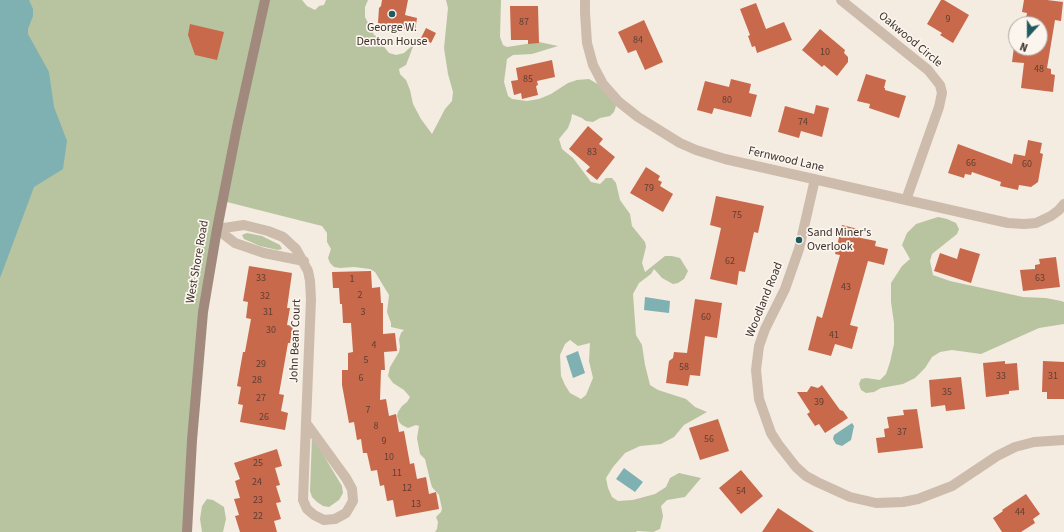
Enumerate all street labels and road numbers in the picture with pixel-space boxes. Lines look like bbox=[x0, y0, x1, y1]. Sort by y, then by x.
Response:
street label: Oakwood Circle bbox=[875, 9, 945, 71]
street label: Fernwood Lane bbox=[747, 144, 825, 176]
street label: West Shore Road bbox=[184, 219, 212, 305]
street label: Woodland Road bbox=[743, 260, 787, 340]
street label: John Bean Court bbox=[287, 299, 305, 383]

